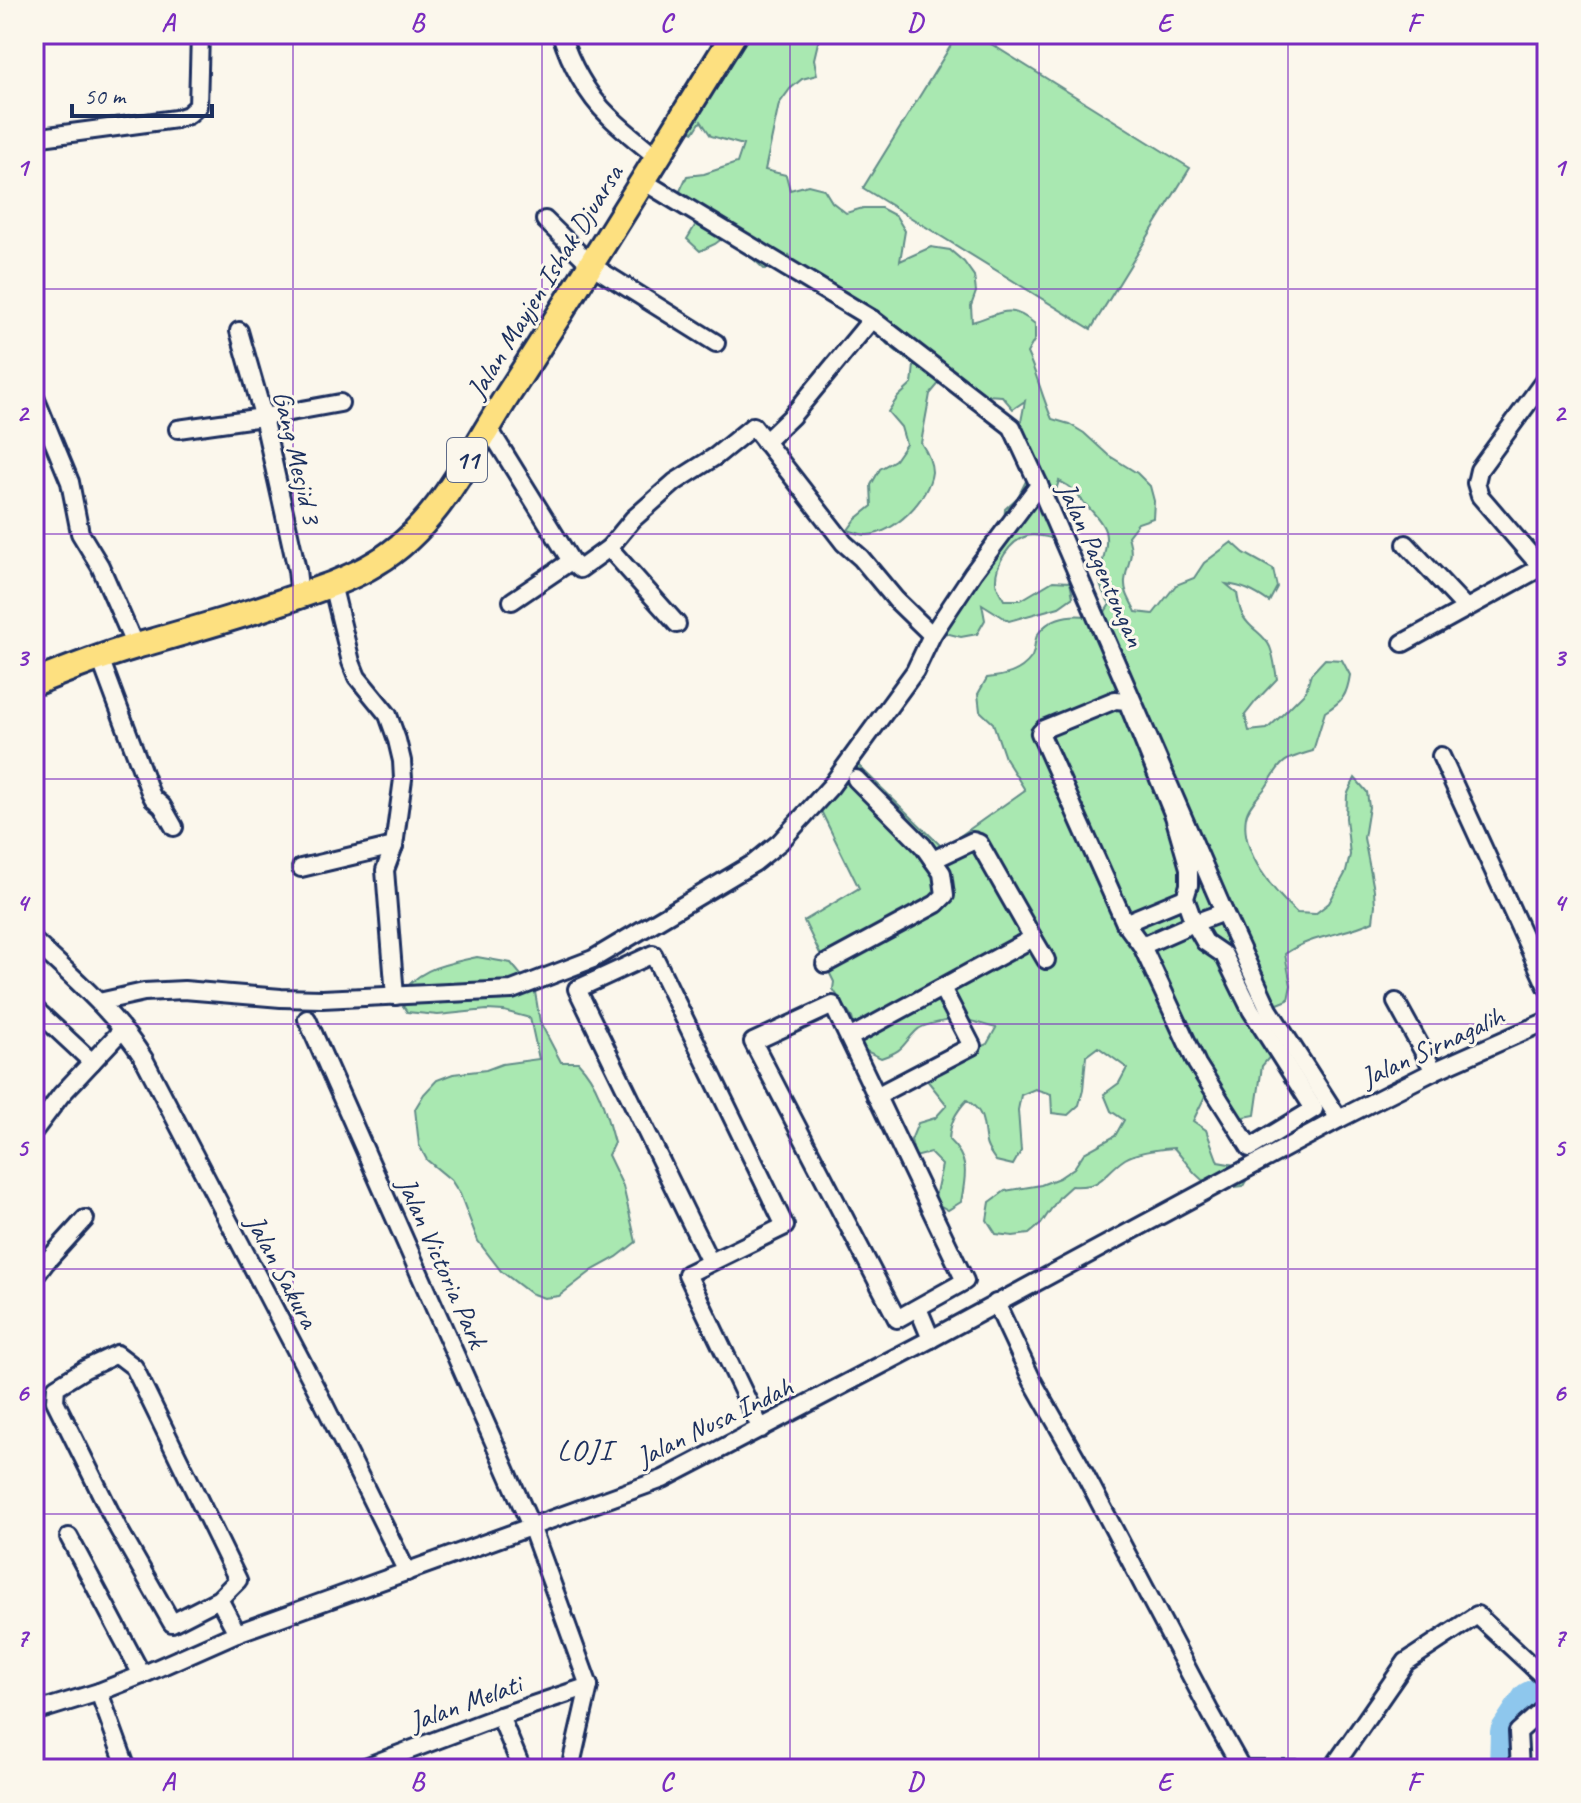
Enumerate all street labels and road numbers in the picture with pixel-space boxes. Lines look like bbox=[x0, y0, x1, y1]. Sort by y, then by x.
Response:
street label: Jalan Mayjen Ishak Djuarsa bbox=[457, 157, 631, 406]
street label: Gang Mesjid 3 bbox=[265, 387, 330, 529]
road number: 11 bbox=[447, 438, 487, 482]
street label: Jalan Pagentongan bbox=[1049, 475, 1154, 652]
street label: Jalan Sirnagalih bbox=[1353, 997, 1511, 1096]
street label: Jalan Victoria Park bbox=[389, 1170, 497, 1355]
street label: Jalan Sakura bbox=[237, 1207, 328, 1335]
street label: Jalan Nusa Indah bbox=[629, 1369, 798, 1475]
street label: Jalan Melati bbox=[403, 1665, 529, 1740]

